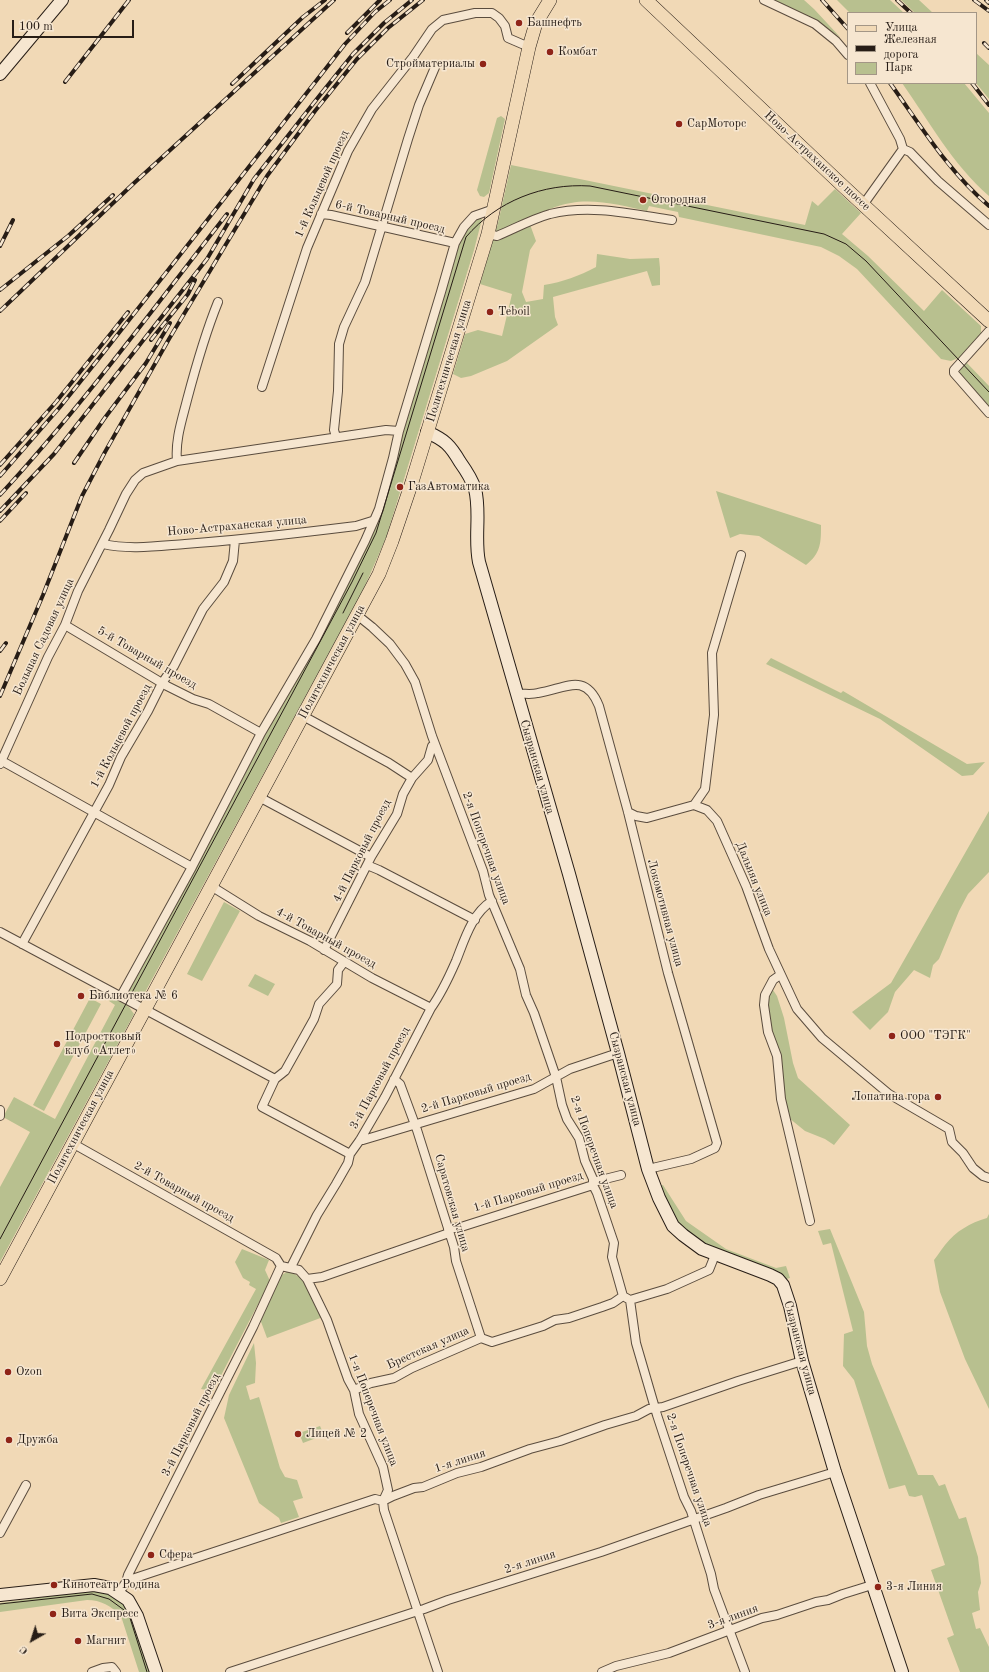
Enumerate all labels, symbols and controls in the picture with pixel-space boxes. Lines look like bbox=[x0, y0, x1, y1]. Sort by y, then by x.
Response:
scale bar bbox=[14, 12, 136, 38]
legend bbox=[847, 12, 977, 84]
place label: Башнефть bbox=[527, 16, 582, 30]
marker: Башнефть bbox=[514, 18, 524, 28]
text: 100 m bbox=[19, 21, 53, 33]
text: Улица bbox=[885, 22, 918, 34]
text: Железная дорога bbox=[884, 34, 937, 61]
place label: Комбат bbox=[558, 45, 597, 59]
marker: Комбат bbox=[545, 47, 555, 57]
place label: Стройматериалы bbox=[386, 57, 475, 71]
marker: Стройматериалы bbox=[478, 59, 488, 69]
text: Парк bbox=[885, 62, 913, 74]
street label: Ново-Астраханское шоссе bbox=[761, 108, 873, 214]
place label: СарМоторс bbox=[687, 117, 746, 131]
marker: СарМоторс bbox=[674, 119, 684, 129]
street label: 1-й Кольцевой проезд bbox=[292, 128, 352, 240]
place label: Огородная bbox=[651, 193, 706, 207]
marker: Огородная bbox=[638, 195, 648, 205]
street label: 6-й Товарный проезд bbox=[334, 197, 446, 237]
street label: Политехническая улица bbox=[423, 298, 475, 424]
place label: Teboil bbox=[498, 305, 530, 319]
marker: Teboil bbox=[485, 307, 495, 317]
place label: ГазАвтоматика bbox=[408, 480, 490, 494]
marker: ГазАвтоматика bbox=[395, 482, 405, 492]
street label: Ново-Астраханская улица bbox=[167, 513, 307, 539]
street label: Большая Садовая улица bbox=[10, 576, 78, 698]
street label: Политехническая улица bbox=[296, 602, 368, 722]
street label: 5-й Товарный проезд bbox=[95, 624, 199, 692]
street label: 1-й Кольцевой проезд bbox=[87, 681, 155, 791]
street label: Сызранская улица bbox=[517, 718, 557, 816]
street label: 2-я Поперечная улица bbox=[459, 790, 513, 906]
street label: 4-й Парковый проезд bbox=[330, 797, 394, 905]
street label: Дальняя улица bbox=[733, 840, 775, 918]
street label: Локомотивная улица bbox=[644, 858, 686, 968]
street label: 4-й Товарный проезд bbox=[273, 904, 379, 972]
place label: Библиотека № 6 bbox=[89, 989, 178, 1003]
marker: Библиотека № 6 bbox=[76, 991, 86, 1001]
street label: 3-й Парковый проезд bbox=[347, 1024, 413, 1132]
place label: ООО "ТЭГК" bbox=[900, 1029, 971, 1043]
place label: Подростковый клуб «Атлет» bbox=[65, 1030, 141, 1058]
street label: Сызранская улица bbox=[605, 1030, 645, 1128]
marker: ООО "ТЭГК" bbox=[887, 1031, 897, 1041]
marker: Подростковый клуб «Атлет» bbox=[52, 1039, 62, 1049]
street label: Политехническая улица bbox=[45, 1067, 117, 1187]
street label: 2-й Парковый проезд bbox=[420, 1070, 532, 1116]
place label: Лопатина гора bbox=[852, 1090, 930, 1104]
marker: Лопатина гора bbox=[933, 1092, 943, 1102]
street label: 2-я Поперечная улица bbox=[567, 1094, 621, 1210]
street label: Саратовская улица bbox=[431, 1152, 473, 1254]
street label: 2-й Товарный проезд bbox=[131, 1158, 237, 1226]
street label: 1-й Парковый проезд bbox=[472, 1169, 584, 1215]
street label: Сызранская улица bbox=[780, 1299, 820, 1397]
street label: Брестская улица bbox=[385, 1323, 471, 1373]
street label: 1-я Поперечная улица bbox=[345, 1352, 401, 1468]
place label: Ozon bbox=[16, 1365, 42, 1379]
marker: Ozon bbox=[3, 1367, 13, 1377]
street label: 3-й Парковый проезд bbox=[159, 1371, 223, 1479]
street label: 2-я Поперечная улица bbox=[663, 1411, 715, 1529]
place label: Лицей № 2 bbox=[306, 1427, 367, 1441]
marker: Лицей № 2 bbox=[293, 1429, 303, 1439]
place label: Дружба bbox=[17, 1433, 58, 1447]
marker: Дружба bbox=[4, 1435, 14, 1445]
street label: 1-я линия bbox=[433, 1446, 487, 1476]
street label: 2-я линия bbox=[503, 1547, 557, 1577]
place label: Сфера bbox=[159, 1548, 193, 1562]
marker: Сфера bbox=[146, 1550, 156, 1560]
place label: Кинотеатр Родина bbox=[62, 1578, 160, 1592]
marker: Кинотеатр Родина bbox=[49, 1580, 59, 1590]
place label: 3-я Линия bbox=[886, 1580, 942, 1594]
marker: 3-я Линия bbox=[873, 1582, 883, 1592]
street label: 3-я линия bbox=[706, 1601, 760, 1633]
place label: Вита Экспресс bbox=[61, 1607, 138, 1621]
marker: Вита Экспресс bbox=[48, 1609, 58, 1619]
north arrow bbox=[12, 1620, 52, 1660]
place label: Магнит bbox=[86, 1634, 126, 1648]
marker: Магнит bbox=[73, 1636, 83, 1646]
text: С bbox=[18, 1643, 30, 1656]

